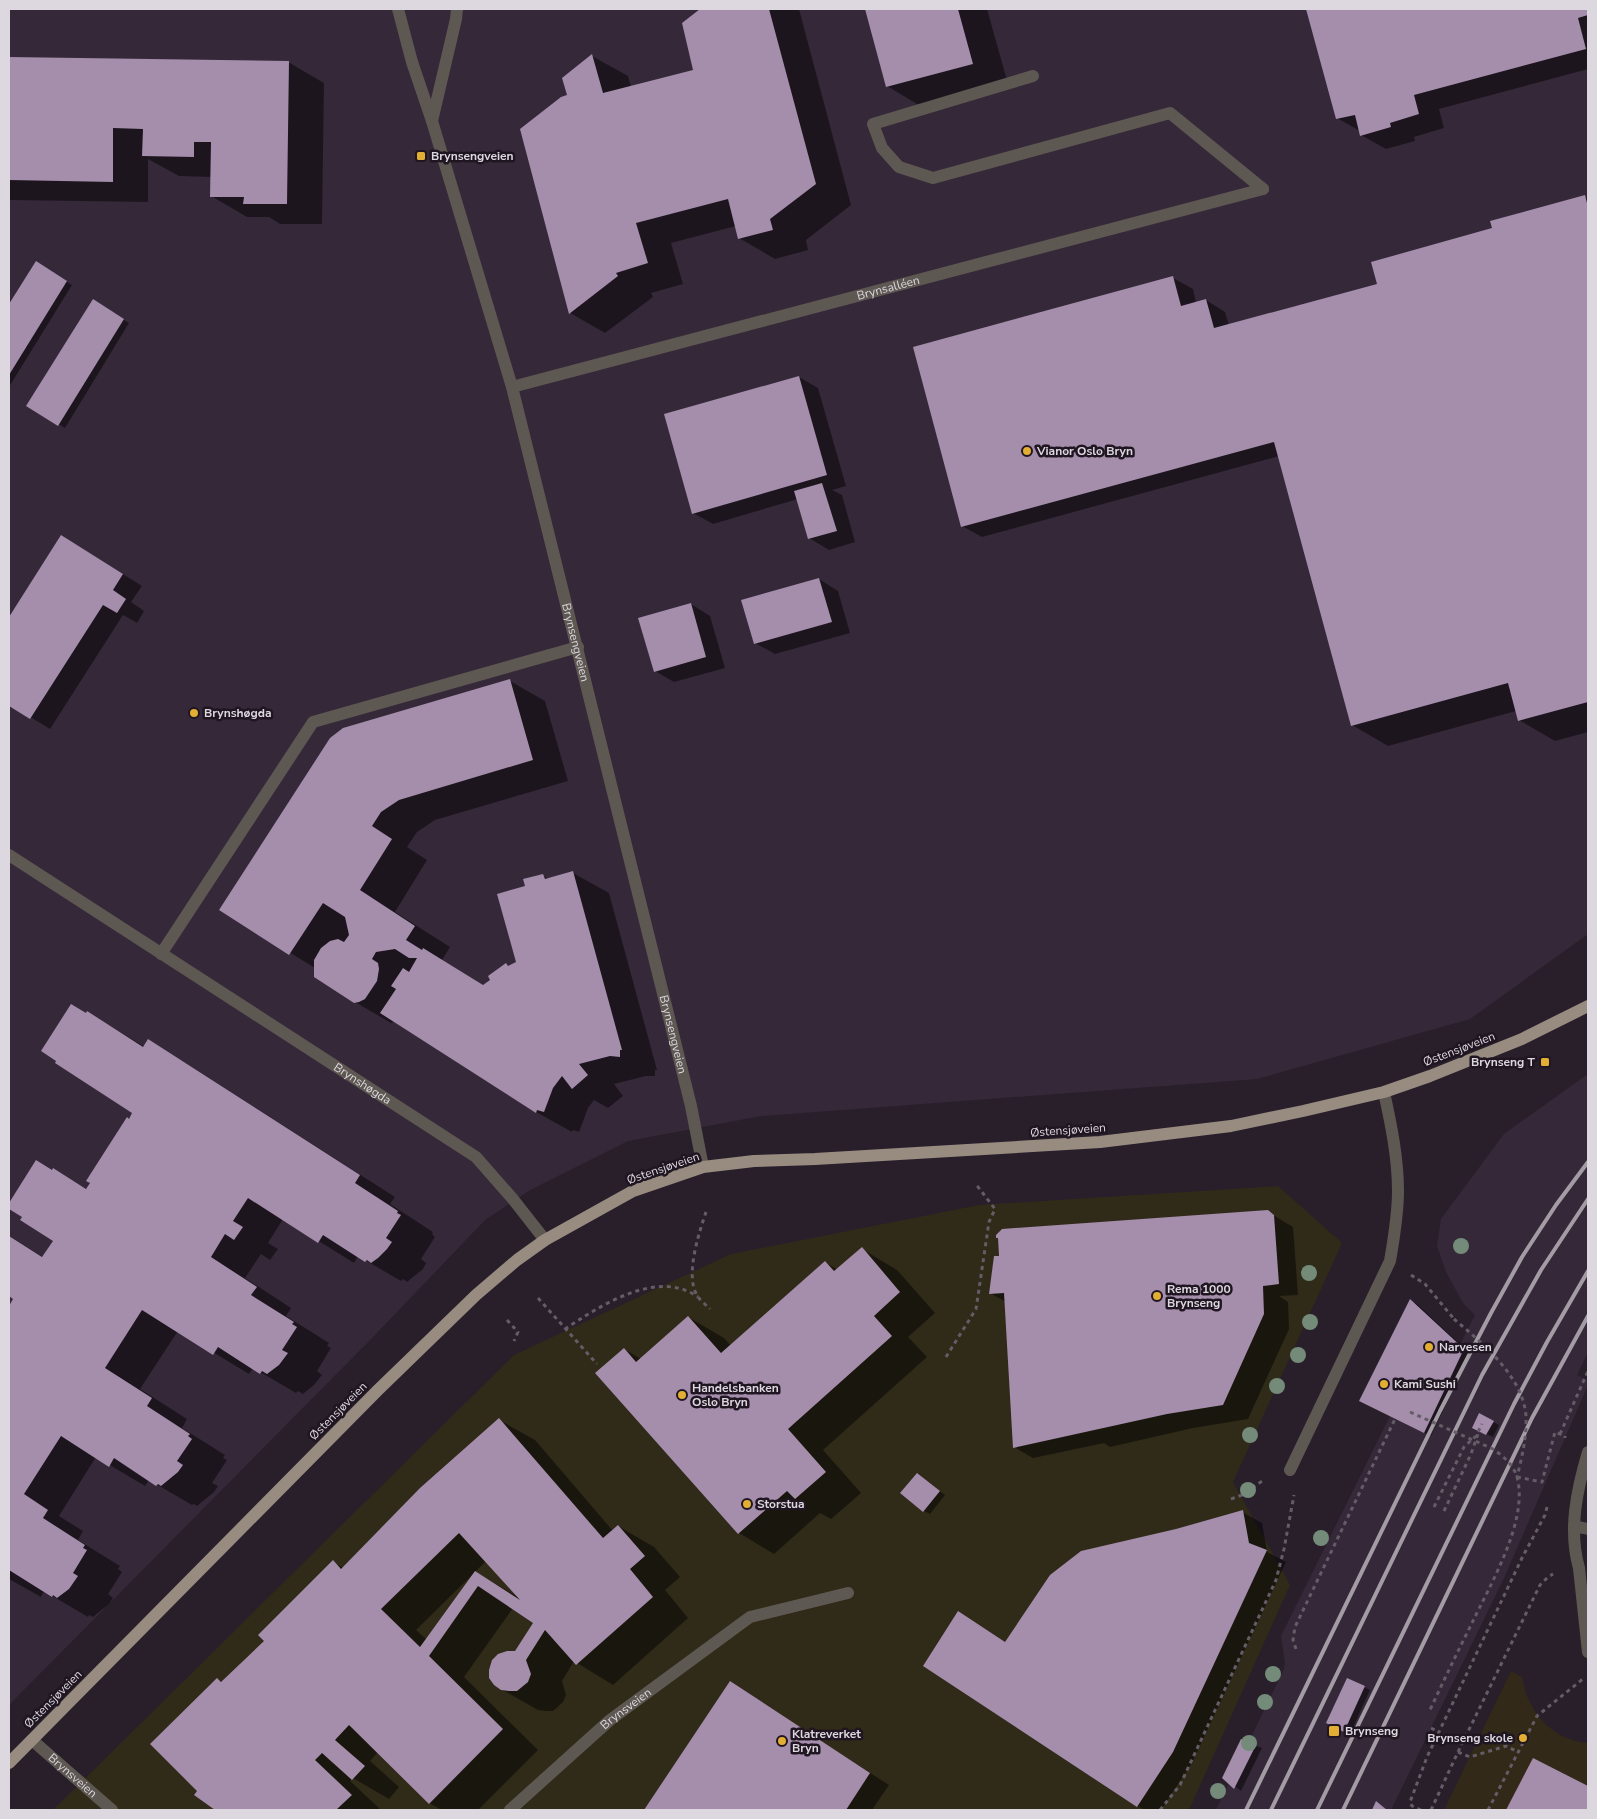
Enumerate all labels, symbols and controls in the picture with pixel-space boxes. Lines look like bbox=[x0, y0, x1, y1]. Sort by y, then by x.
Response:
place label: Brynsengveien bbox=[431, 148, 514, 164]
marker: Brynsengveien bbox=[415, 150, 427, 162]
street label: Brynsalléen bbox=[855, 272, 921, 304]
place label: Vianor Oslo Bryn bbox=[1036, 443, 1133, 459]
marker: Vianor Oslo Bryn bbox=[1021, 445, 1033, 457]
street label: Brynsengveien bbox=[558, 601, 593, 683]
place label: Brynshøgda bbox=[204, 705, 271, 721]
marker: Brynshøgda bbox=[188, 707, 200, 719]
street label: Brynsengveien bbox=[656, 993, 691, 1075]
street label: Østensjøveien bbox=[1421, 1028, 1497, 1070]
place label: Brynseng T bbox=[1471, 1054, 1536, 1070]
marker: Brynseng T bbox=[1539, 1056, 1551, 1068]
street label: Brynshøgda bbox=[331, 1059, 394, 1108]
street label: Østensjøveien bbox=[1030, 1119, 1106, 1141]
street label: Østensjøveien bbox=[625, 1148, 701, 1188]
place label: Rema 1000 Brynseng bbox=[1167, 1281, 1231, 1311]
marker: Rema 1000 Brynseng bbox=[1151, 1290, 1163, 1302]
place label: Narvesen bbox=[1439, 1339, 1492, 1355]
marker: Narvesen bbox=[1423, 1341, 1435, 1353]
place label: Kami Sushi bbox=[1394, 1376, 1456, 1392]
marker: Kami Sushi bbox=[1378, 1378, 1390, 1390]
street label: Østensjøveien bbox=[306, 1379, 370, 1443]
place label: Handelsbanken Oslo Bryn bbox=[692, 1380, 779, 1410]
marker: Handelsbanken Oslo Bryn bbox=[676, 1389, 688, 1401]
place label: Storstua bbox=[757, 1496, 805, 1512]
marker: Storstua bbox=[741, 1498, 753, 1510]
street label: Østensjøveien bbox=[21, 1667, 85, 1731]
street label: Brynsveien bbox=[597, 1684, 655, 1733]
place label: Brynseng bbox=[1345, 1723, 1398, 1739]
marker: Brynseng bbox=[1327, 1724, 1341, 1738]
place label: Klatreverket Bryn bbox=[792, 1726, 861, 1756]
place label: Brynseng skole bbox=[1427, 1730, 1513, 1746]
marker: Brynseng skole bbox=[1517, 1732, 1529, 1744]
marker: Klatreverket Bryn bbox=[776, 1735, 788, 1747]
street label: Brynsveien bbox=[45, 1750, 100, 1801]

